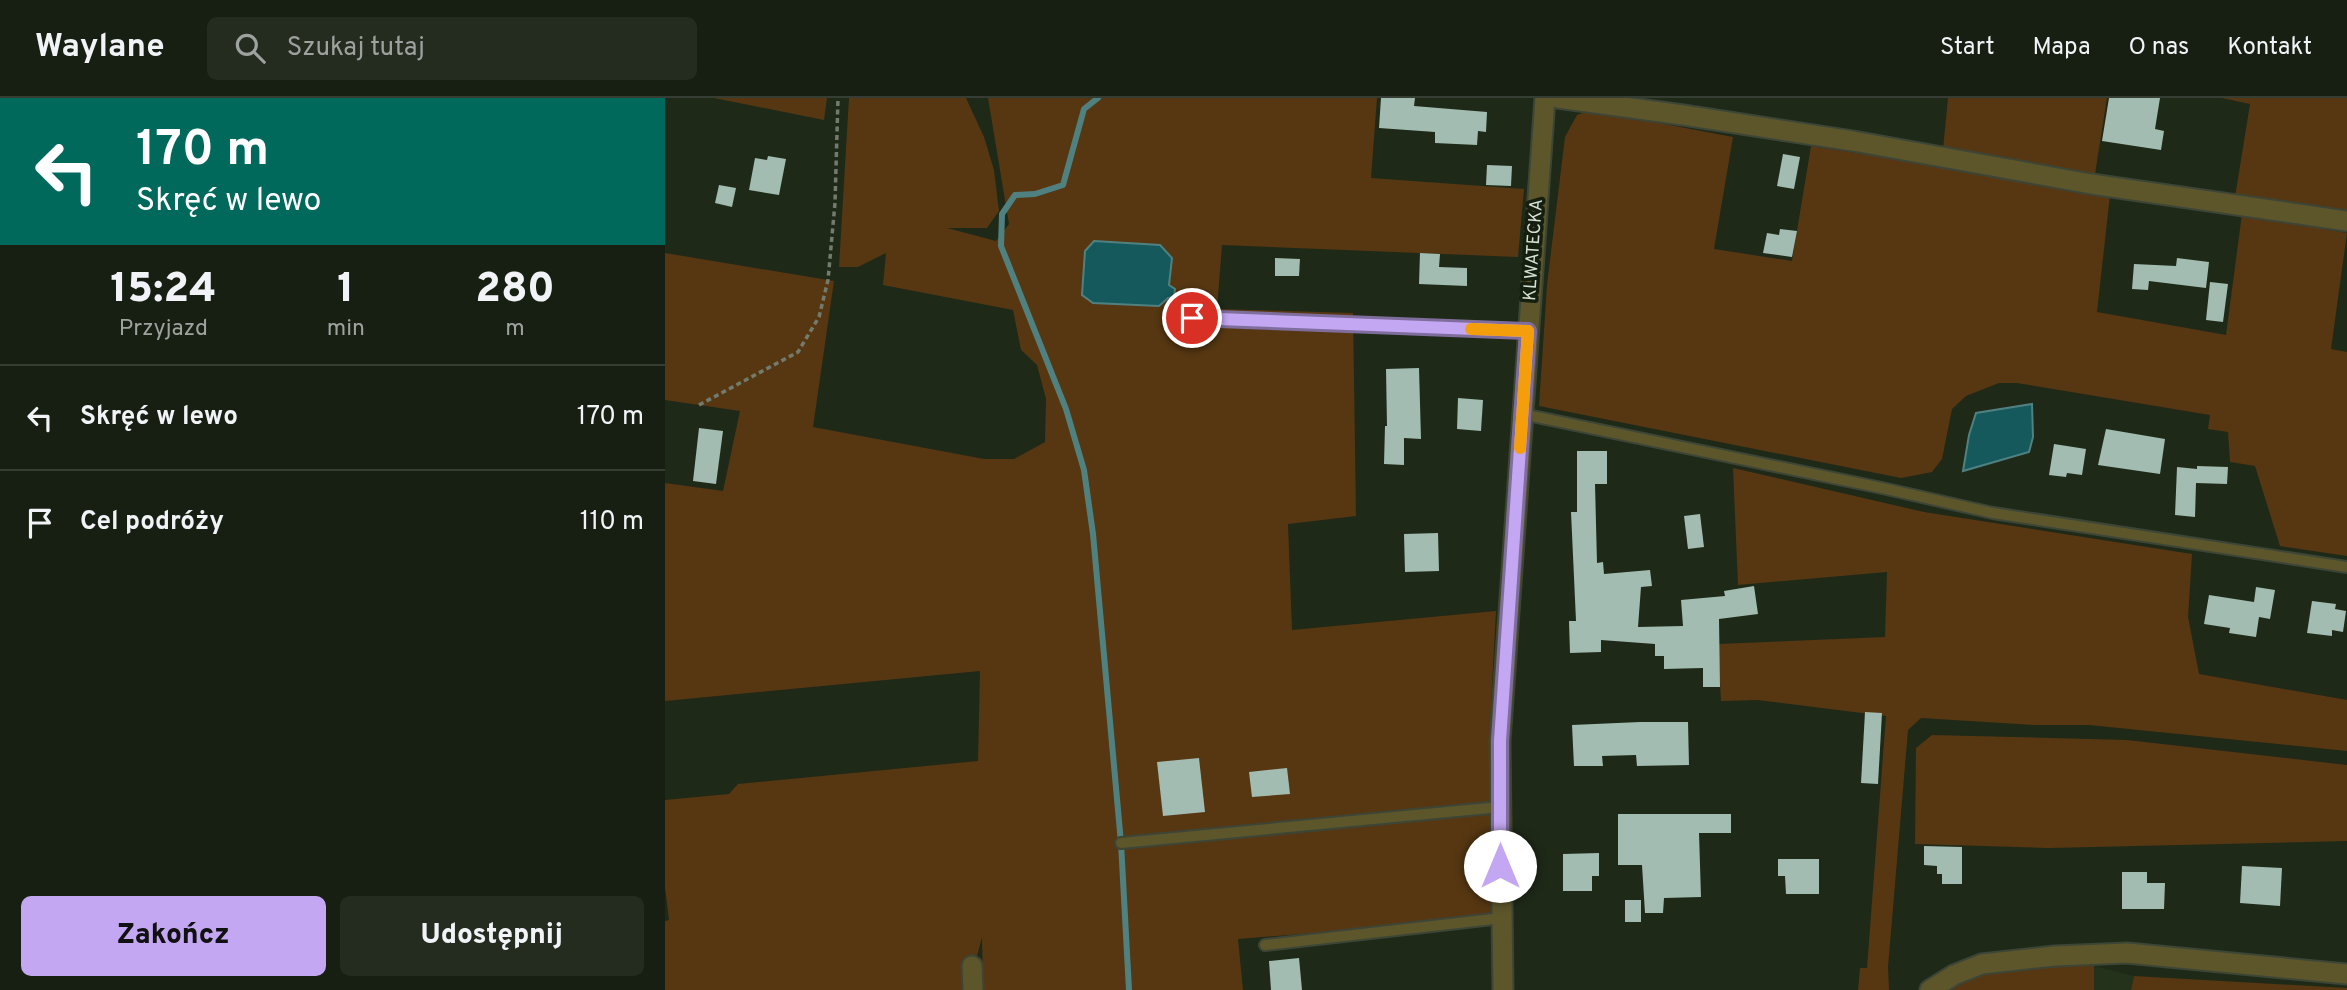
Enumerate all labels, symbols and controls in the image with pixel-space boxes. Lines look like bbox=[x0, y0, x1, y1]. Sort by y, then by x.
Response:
search box bbox=[207, 17, 697, 80]
text: Waylane bbox=[35, 27, 165, 69]
icon: search bbox=[231, 29, 269, 67]
text: Szukaj tutaj bbox=[287, 32, 425, 65]
text: Start bbox=[1940, 33, 1995, 63]
text: Mapa bbox=[2033, 33, 2091, 63]
text: O nas bbox=[2129, 33, 2189, 63]
text: Kontakt bbox=[2227, 33, 2312, 63]
text: 170 m bbox=[136, 121, 269, 183]
icon: left bbox=[21, 126, 112, 217]
text: Skręć w lewo bbox=[136, 182, 321, 222]
street label: KLWATECKA bbox=[1519, 198, 1549, 302]
text: 15:24 bbox=[110, 264, 217, 317]
text: 1 bbox=[337, 264, 354, 317]
text: 280 bbox=[475, 264, 555, 317]
pin bbox=[1162, 288, 1222, 348]
icon: arrive bbox=[1173, 299, 1211, 337]
text: Przyjazd bbox=[119, 315, 208, 344]
text: min bbox=[327, 315, 365, 344]
text: m bbox=[505, 315, 525, 344]
icon: left bbox=[21, 399, 59, 437]
text: Skręć w lewo bbox=[80, 401, 238, 434]
text: 170 m bbox=[577, 401, 644, 434]
icon: arrive bbox=[21, 504, 59, 542]
text: Cel podróży bbox=[80, 506, 224, 539]
text: 110 m bbox=[580, 506, 644, 539]
position arrow bbox=[1463, 829, 1537, 903]
button: Zakończ bbox=[21, 896, 326, 976]
button: Udostępnij bbox=[340, 896, 644, 976]

